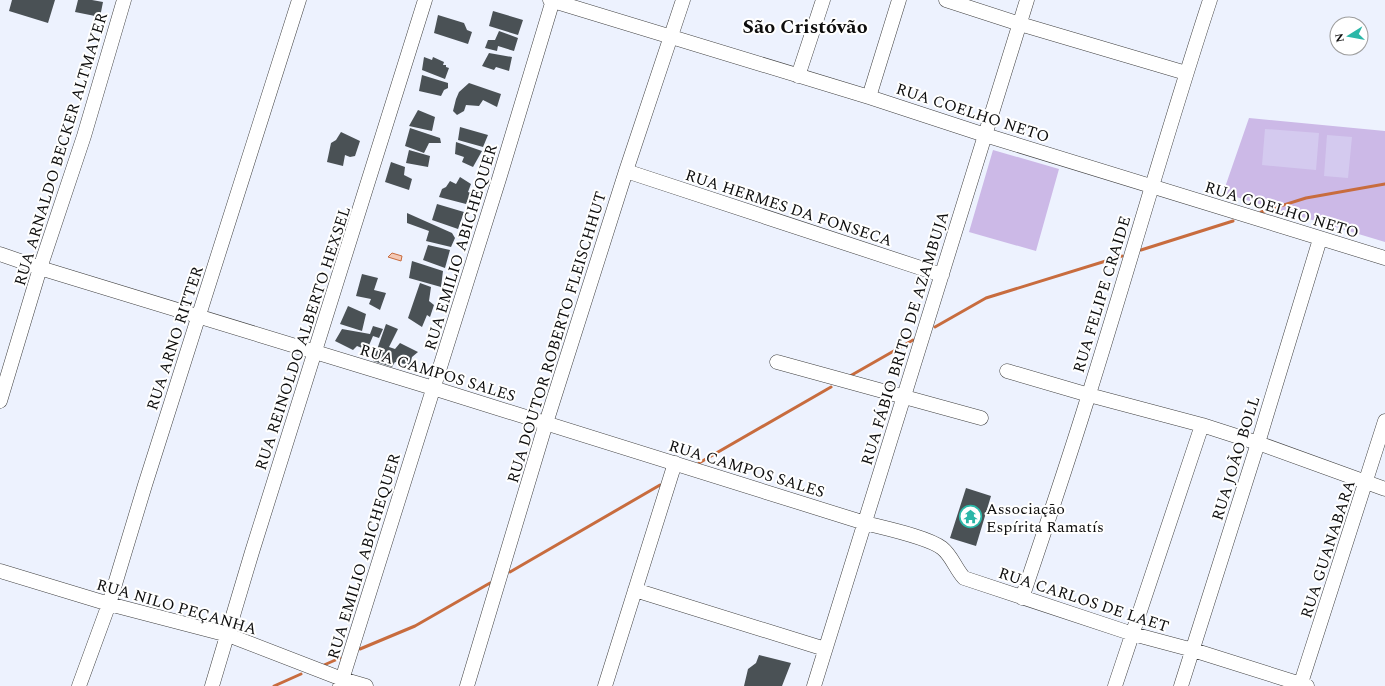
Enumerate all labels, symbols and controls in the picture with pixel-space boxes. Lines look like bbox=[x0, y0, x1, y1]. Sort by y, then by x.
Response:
street label: RUA ARNALDO BECKER ALTMAYER bbox=[8, 9, 114, 289]
district label: São Cristóvão bbox=[742, 12, 868, 42]
north arrow bbox=[1329, 16, 1369, 56]
text: N bbox=[1330, 32, 1349, 44]
street label: RUA COELHO NETO bbox=[893, 77, 1053, 149]
street label: RUA EMILIO ABICHEQUER bbox=[418, 141, 504, 353]
street label: RUA HERMES DA FONSECA bbox=[682, 163, 895, 253]
street label: RUA COELHO NETO bbox=[1202, 175, 1362, 245]
street label: RUA DOUTOR ROBERTO FLEISCHHUT bbox=[501, 188, 613, 486]
street label: RUA REINOLDO ALBERTO HEXSEL bbox=[249, 203, 357, 473]
street label: RUA FÁBIO BRITO DE AZAMBUJA bbox=[855, 208, 955, 468]
street label: RUA FELIPE CRAIDE bbox=[1067, 213, 1137, 376]
street label: RUA ARNO RITTER bbox=[140, 263, 210, 414]
street label: RUA CAMPOS SALES bbox=[357, 338, 519, 408]
street label: RUA JOÃO BOLL bbox=[1206, 393, 1266, 524]
street label: RUA CAMPOS SALES bbox=[666, 434, 828, 504]
street label: RUA EMILIO ABICHEQUER bbox=[321, 450, 407, 662]
street label: RUA GUANABARA bbox=[1294, 477, 1362, 622]
place label: Associação Espírita Ramatís bbox=[986, 497, 1104, 539]
temple icon: Associação Espírita Ramatís bbox=[958, 504, 984, 530]
street label: RUA CARLOS DE LAET bbox=[995, 561, 1172, 639]
street label: RUA NILO PEÇANHA bbox=[94, 573, 260, 641]

